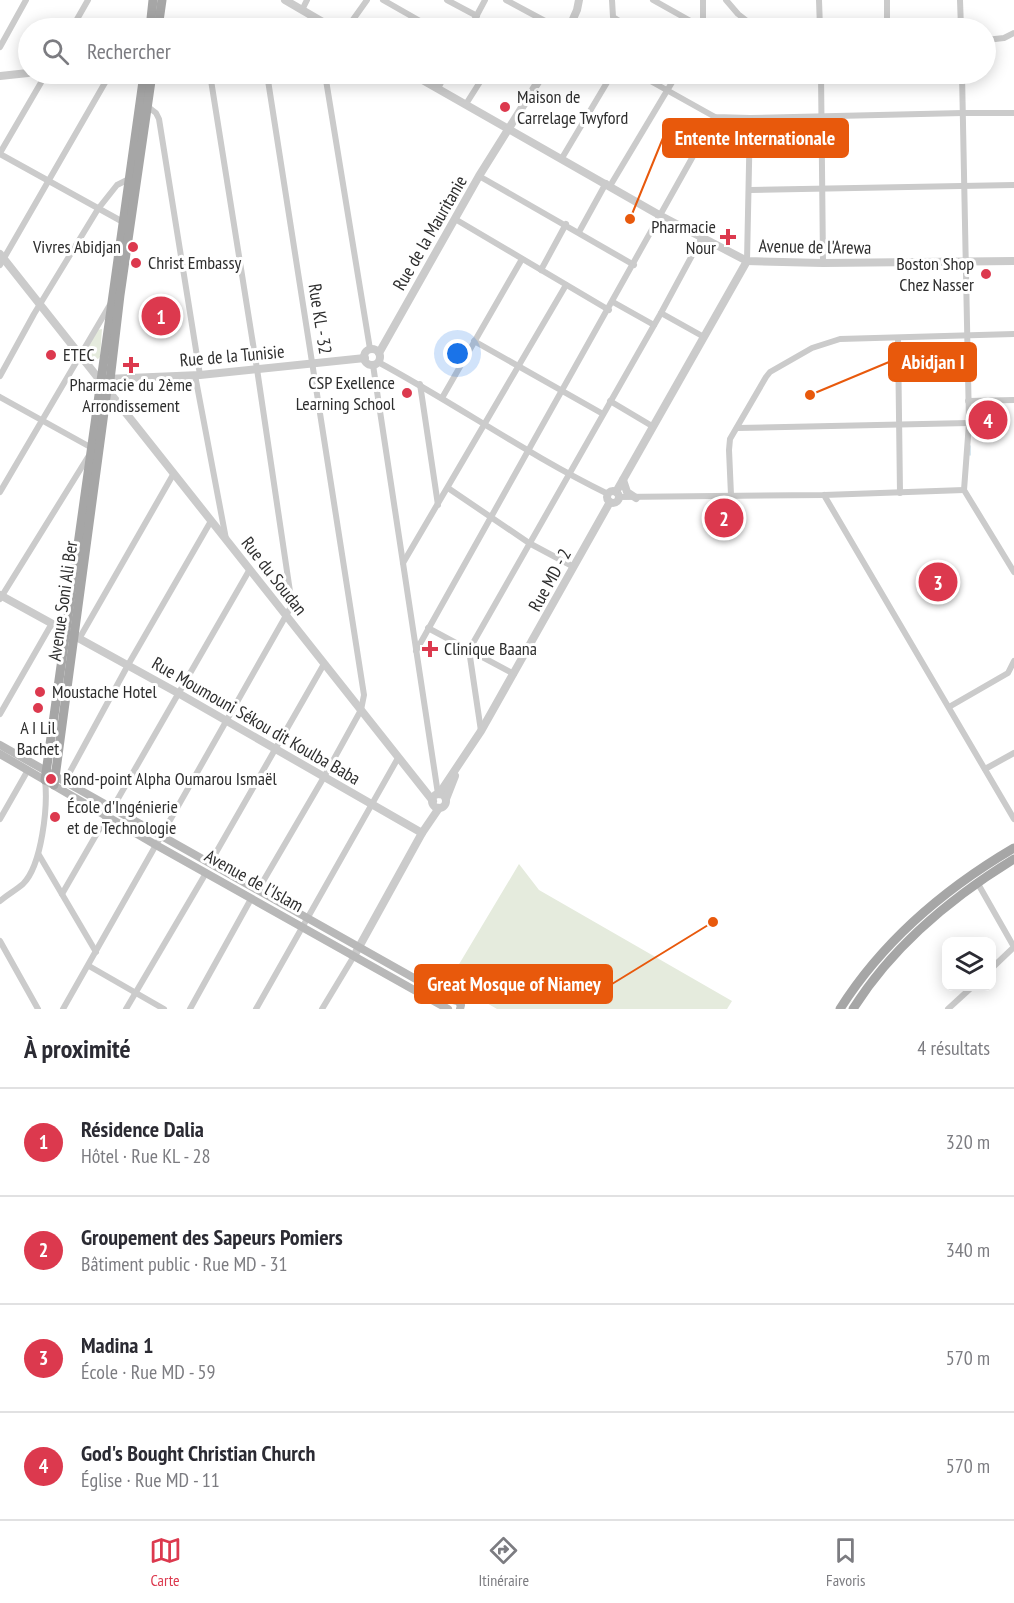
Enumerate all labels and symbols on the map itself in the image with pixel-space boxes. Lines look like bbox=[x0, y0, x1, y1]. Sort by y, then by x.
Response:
place label: Maison de Carrelage Twyford bbox=[517, 85, 628, 129]
marker: Maison de Carrelage Twyford bbox=[498, 100, 512, 114]
callout: Entente Internationale bbox=[663, 119, 848, 157]
text: Entente Internationale bbox=[675, 125, 835, 151]
street label: Rue de la Mauritanie bbox=[387, 171, 472, 294]
place label: Pharmacie Nour bbox=[651, 215, 716, 259]
marker: Pharmacie Nour bbox=[721, 230, 735, 244]
street label: Avenue de l'Arewa bbox=[759, 234, 872, 259]
place label: Vivres Abidjan bbox=[32, 235, 121, 258]
marker: Vivres Abidjan bbox=[126, 240, 140, 254]
place label: Christ Embassy bbox=[148, 251, 241, 274]
place label: Boston Shop Chez Nasser bbox=[896, 252, 974, 296]
marker: Christ Embassy bbox=[129, 256, 143, 270]
marker: Boston Shop Chez Nasser bbox=[979, 267, 993, 281]
street label: Rue KL - 32 bbox=[304, 282, 337, 356]
pin: 1 bbox=[142, 294, 180, 338]
street label: Rue de la Tunisie bbox=[179, 339, 285, 372]
your location bbox=[443, 339, 472, 368]
place label: ETEC bbox=[63, 343, 95, 366]
callout: Abidjan I bbox=[889, 343, 976, 381]
marker: ETEC bbox=[44, 348, 58, 362]
text: Abidjan I bbox=[901, 349, 964, 375]
marker: Pharmacie du 2ème Arrondissement bbox=[124, 358, 138, 372]
place label: CSP Exellence Learning School bbox=[296, 371, 396, 415]
place label: Pharmacie du 2ème Arrondissement bbox=[70, 373, 192, 417]
marker: CSP Exellence Learning School bbox=[400, 386, 414, 400]
pin: 4 bbox=[968, 398, 1008, 442]
pin: 2 bbox=[704, 496, 744, 540]
street label: Rue du Soudan bbox=[237, 532, 312, 620]
street label: Avenue Soni Ali Ber bbox=[43, 539, 82, 663]
street label: Rue MD - 2 bbox=[523, 544, 576, 615]
pin: 3 bbox=[918, 560, 958, 604]
place label: Clinique Baana bbox=[444, 637, 537, 660]
marker: Clinique Baana bbox=[421, 640, 439, 658]
street label: Rue Moumouni Sékou dit Koulba Baba bbox=[148, 651, 365, 790]
place label: Moustache Hotel bbox=[52, 680, 158, 703]
marker: Moustache Hotel bbox=[33, 685, 47, 699]
marker: A I Lil Bachet bbox=[31, 701, 45, 715]
place label: A I Lil Bachet bbox=[17, 716, 59, 760]
place label: Rond-point Alpha Oumarou Ismaël bbox=[63, 767, 277, 790]
marker: Rond-point Alpha Oumarou Ismaël bbox=[44, 772, 58, 786]
place label: École d'Ingénierie et de Technologie bbox=[67, 795, 178, 839]
marker: École d'Ingénierie et de Technologie bbox=[48, 810, 62, 824]
street label: Avenue de l'Islam bbox=[201, 844, 308, 917]
callout: Great Mosque of Niamey bbox=[415, 965, 612, 1003]
text: Great Mosque of Niamey bbox=[427, 971, 602, 997]

